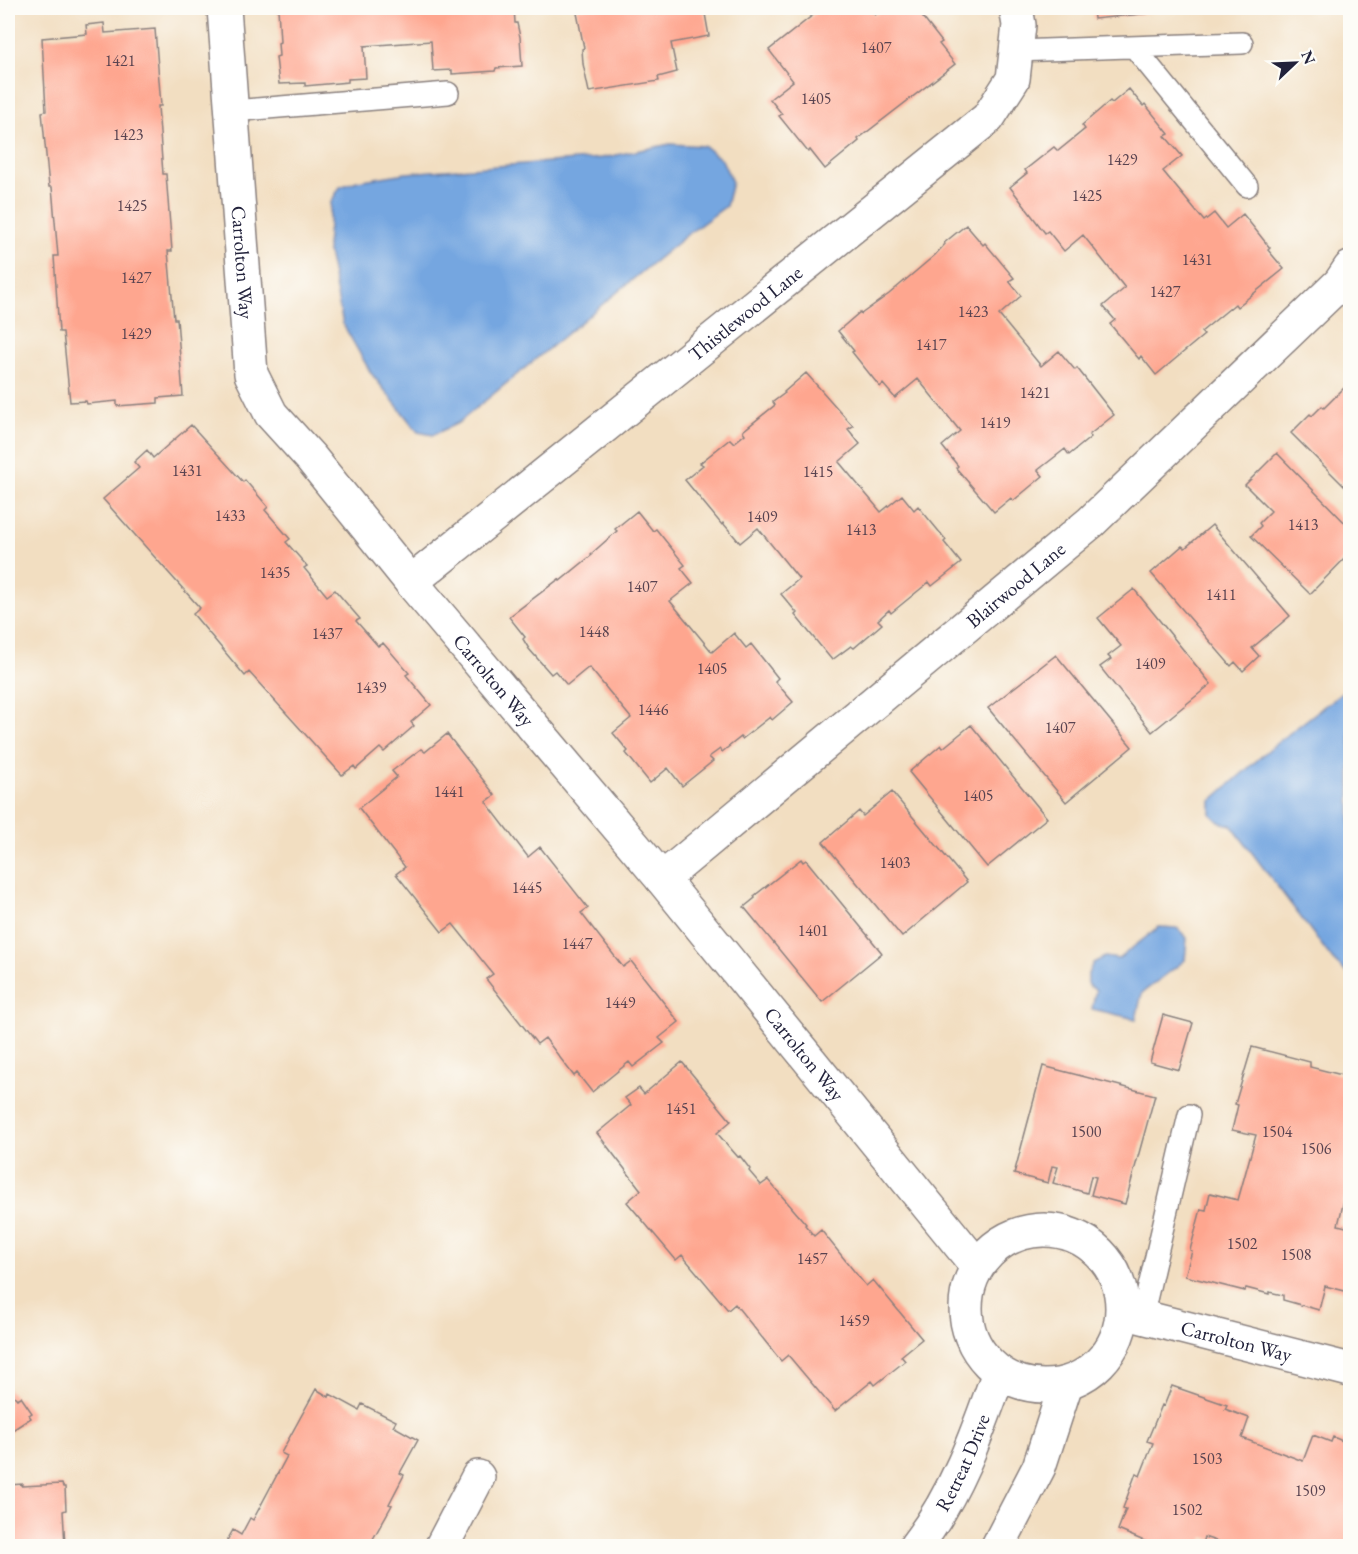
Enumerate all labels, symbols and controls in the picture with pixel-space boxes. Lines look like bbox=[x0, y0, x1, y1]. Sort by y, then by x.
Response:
north arrow bbox=[1265, 33, 1325, 93]
house number: 1407 bbox=[861, 37, 892, 58]
text: N bbox=[1296, 47, 1321, 67]
house number: 1421 bbox=[105, 50, 135, 71]
house number: 1405 bbox=[801, 88, 831, 109]
house number: 1423 bbox=[113, 124, 144, 145]
house number: 1429 bbox=[1107, 149, 1138, 170]
house number: 1425 bbox=[1072, 185, 1102, 206]
house number: 1425 bbox=[117, 195, 147, 216]
street label: Carrolton Way bbox=[226, 205, 260, 320]
house number: 1431 bbox=[1182, 249, 1212, 270]
street label: Thistlewood Lane bbox=[683, 259, 808, 367]
house number: 1427 bbox=[121, 267, 152, 288]
house number: 1427 bbox=[1150, 281, 1181, 302]
house number: 1423 bbox=[958, 301, 989, 322]
house number: 1429 bbox=[121, 323, 152, 344]
house number: 1417 bbox=[916, 334, 947, 355]
house number: 1421 bbox=[1020, 382, 1050, 403]
house number: 1419 bbox=[980, 412, 1011, 433]
house number: 1431 bbox=[172, 460, 202, 481]
house number: 1415 bbox=[803, 461, 833, 482]
house number: 1433 bbox=[215, 505, 246, 526]
house number: 1409 bbox=[747, 506, 778, 527]
house number: 1413 bbox=[1288, 514, 1319, 535]
house number: 1413 bbox=[846, 519, 877, 540]
street label: Blairwood Lane bbox=[961, 536, 1071, 634]
house number: 1435 bbox=[260, 562, 290, 583]
house number: 1407 bbox=[627, 576, 658, 597]
house number: 1411 bbox=[1206, 584, 1236, 605]
house number: 1448 bbox=[579, 621, 610, 642]
house number: 1437 bbox=[312, 623, 343, 644]
street label: Carrolton Way bbox=[447, 628, 541, 732]
house number: 1409 bbox=[1135, 653, 1166, 674]
house number: 1405 bbox=[697, 658, 727, 679]
house number: 1439 bbox=[356, 677, 387, 698]
house number: 1446 bbox=[638, 699, 669, 720]
house number: 1407 bbox=[1045, 717, 1076, 738]
house number: 1441 bbox=[434, 781, 464, 802]
house number: 1405 bbox=[963, 785, 993, 806]
house number: 1403 bbox=[880, 852, 911, 873]
house number: 1445 bbox=[512, 877, 542, 898]
house number: 1401 bbox=[798, 920, 828, 941]
house number: 1447 bbox=[562, 933, 593, 954]
house number: 1449 bbox=[605, 992, 636, 1013]
street label: Carrolton Way bbox=[759, 1002, 851, 1106]
house number: 1451 bbox=[666, 1098, 696, 1119]
house number: 1500 bbox=[1071, 1121, 1102, 1142]
house number: 1504 bbox=[1262, 1121, 1293, 1142]
house number: 1506 bbox=[1301, 1138, 1332, 1159]
house number: 1502 bbox=[1227, 1233, 1258, 1254]
house number: 1508 bbox=[1281, 1244, 1312, 1265]
house number: 1457 bbox=[797, 1248, 828, 1269]
house number: 1459 bbox=[839, 1310, 870, 1331]
street label: Carrolton Way bbox=[1178, 1314, 1295, 1368]
street label: Retreat Drive bbox=[929, 1410, 996, 1516]
house number: 1503 bbox=[1192, 1448, 1223, 1469]
house number: 1509 bbox=[1295, 1480, 1326, 1501]
house number: 1502 bbox=[1172, 1499, 1203, 1520]

